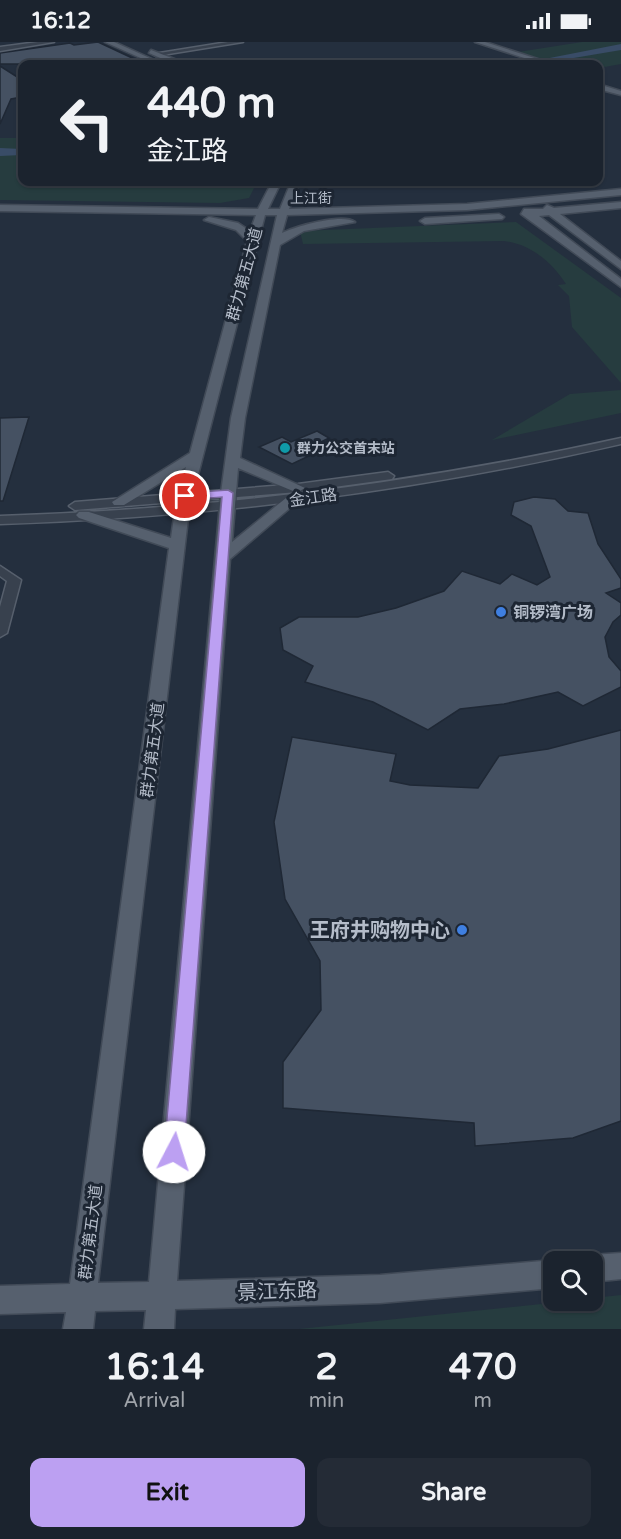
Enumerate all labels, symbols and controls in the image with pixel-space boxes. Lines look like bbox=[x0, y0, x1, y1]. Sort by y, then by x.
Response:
text: 16:12 bbox=[30, 8, 91, 34]
text: 440 m bbox=[147, 78, 276, 129]
icon: left bbox=[48, 84, 126, 162]
text: 金江路 bbox=[147, 135, 228, 168]
street label: 上江街 bbox=[290, 190, 332, 207]
street label: 群力第五大道 bbox=[223, 225, 267, 323]
place label: 群力公交首末站 bbox=[297, 440, 395, 457]
marker: 群力公交首末站 bbox=[278, 441, 292, 455]
pin bbox=[159, 470, 210, 521]
icon: arrive bbox=[168, 479, 201, 512]
street label: 金江路 bbox=[288, 485, 338, 511]
place label: 铜锣湾广场 bbox=[513, 603, 593, 623]
marker: 铜锣湾广场 bbox=[494, 605, 508, 619]
street label: 群力第五大道 bbox=[137, 701, 169, 799]
place label: 王府井购物中心 bbox=[310, 919, 450, 943]
marker: 王府井购物中心 bbox=[455, 923, 469, 937]
position arrow bbox=[142, 1120, 206, 1184]
street label: 群力第五大道 bbox=[75, 1183, 107, 1281]
map controls bbox=[543, 1251, 603, 1311]
button: search bbox=[543, 1251, 603, 1311]
street label: 景江东路 bbox=[237, 1279, 317, 1305]
text: 16:14 bbox=[104, 1346, 204, 1389]
text: 2 bbox=[315, 1346, 338, 1389]
text: 470 bbox=[449, 1346, 517, 1389]
text: Arrival bbox=[123, 1389, 185, 1413]
text: min bbox=[309, 1389, 344, 1413]
text: m bbox=[473, 1389, 492, 1413]
button: Exit bbox=[30, 1458, 305, 1527]
button: Share bbox=[317, 1458, 591, 1527]

